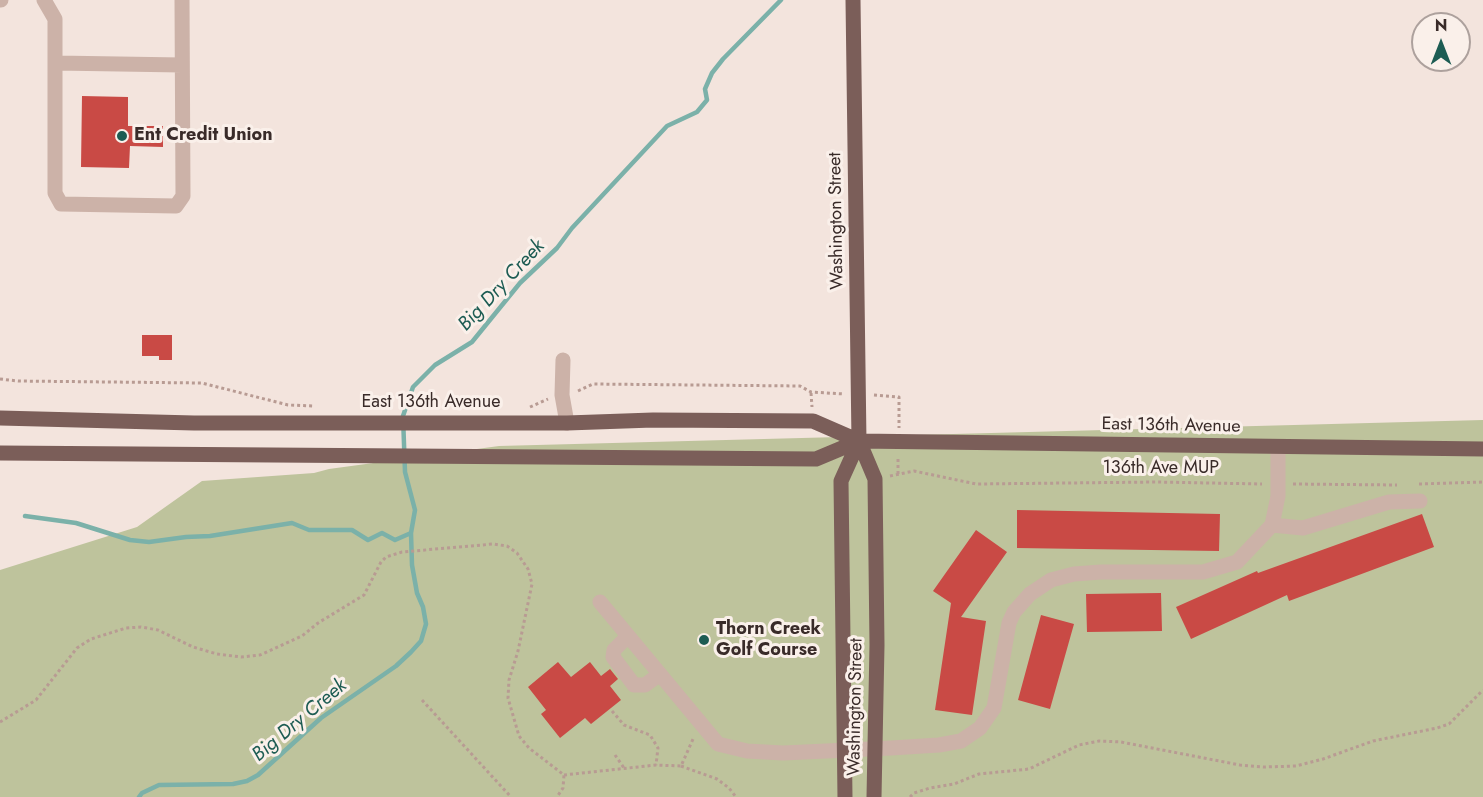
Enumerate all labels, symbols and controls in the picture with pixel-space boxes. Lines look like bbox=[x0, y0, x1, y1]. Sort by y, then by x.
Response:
north arrow bbox=[1411, 12, 1471, 72]
text: N bbox=[1435, 14, 1447, 37]
place label: Ent Credit Union bbox=[134, 125, 272, 147]
marker: Ent Credit Union bbox=[115, 129, 129, 143]
street label: Washington Street bbox=[825, 152, 849, 290]
water label: Big Dry Creek bbox=[454, 235, 550, 337]
street label: East 136th Avenue bbox=[361, 392, 501, 414]
street label: East 136th Avenue bbox=[1101, 414, 1241, 438]
street label: 136th Ave MUP bbox=[1103, 458, 1219, 480]
place label: Thorn Creek Golf Course bbox=[716, 619, 821, 662]
marker: Thorn Creek Golf Course bbox=[697, 633, 711, 647]
street label: Washington Street bbox=[844, 638, 868, 776]
water label: Big Dry Creek bbox=[248, 674, 352, 768]

